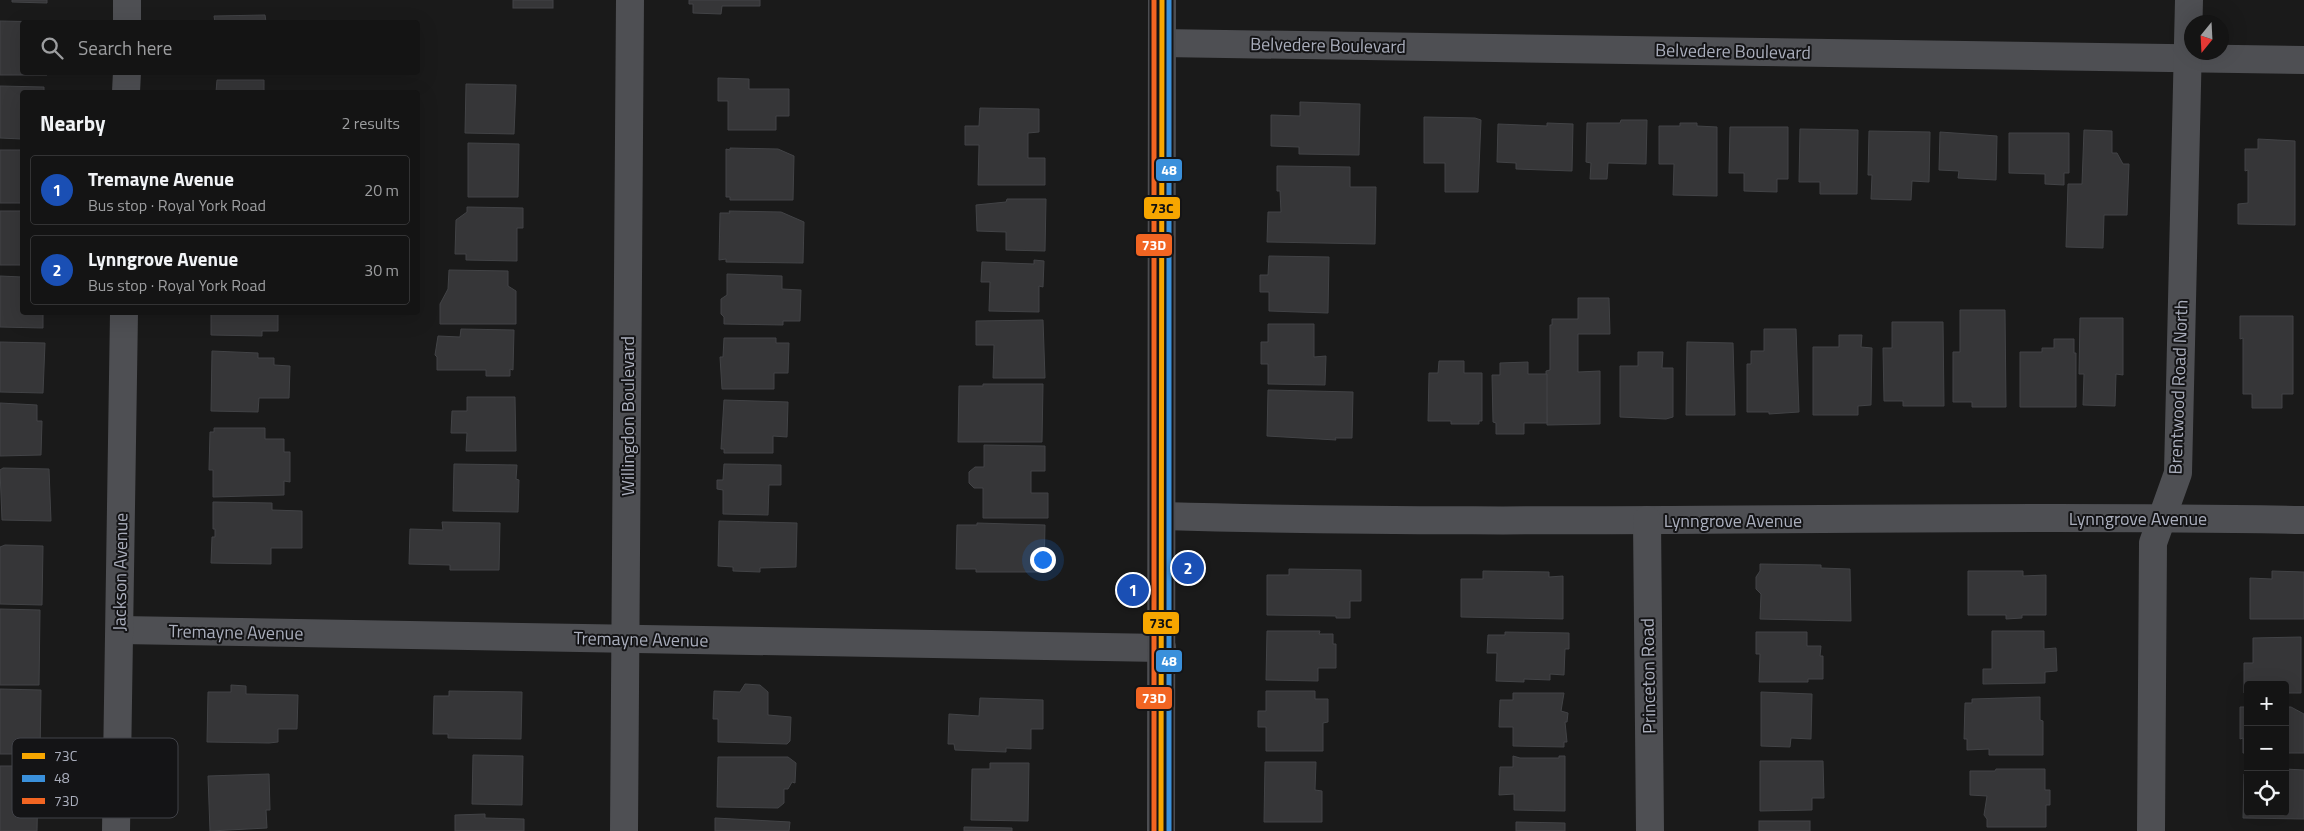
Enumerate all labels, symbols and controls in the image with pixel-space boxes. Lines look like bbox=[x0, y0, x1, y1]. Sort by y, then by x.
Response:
north arrow bbox=[2184, 15, 2229, 60]
search box bbox=[20, 20, 420, 75]
street label: Belvedere Boulevard bbox=[1250, 30, 1406, 60]
text: Search here bbox=[78, 33, 172, 62]
icon: search bbox=[38, 34, 66, 62]
street label: Belvedere Boulevard bbox=[1655, 36, 1811, 66]
text: Nearby bbox=[40, 107, 105, 139]
text: 2 results bbox=[341, 111, 400, 135]
line badge: 48 bbox=[1155, 158, 1183, 182]
text: 48 bbox=[1161, 159, 1177, 180]
text: Tremayne Avenue bbox=[88, 164, 234, 193]
text: 1 bbox=[53, 178, 61, 202]
text: 20 m bbox=[364, 178, 399, 202]
text: Bus stop · Royal York Road bbox=[88, 193, 266, 217]
line badge: 73C bbox=[1143, 196, 1181, 220]
text: 73C bbox=[1150, 197, 1174, 218]
line badge: 73D bbox=[1135, 233, 1173, 257]
text: 73D bbox=[1142, 234, 1166, 255]
text: Lynngrove Avenue bbox=[88, 244, 238, 273]
text: 2 bbox=[53, 258, 61, 282]
text: 30 m bbox=[364, 258, 399, 282]
text: Bus stop · Royal York Road bbox=[88, 273, 266, 297]
street label: Brentwood Road North bbox=[2161, 299, 2195, 475]
street label: Willingdon Boulevard bbox=[614, 336, 641, 496]
street label: Lynngrove Avenue bbox=[2069, 505, 2207, 532]
street label: Lynngrove Avenue bbox=[1664, 507, 1802, 534]
street label: Jackson Avenue bbox=[105, 513, 135, 631]
your location bbox=[1030, 547, 1056, 573]
pin: 2 bbox=[1172, 549, 1204, 587]
pin: 1 bbox=[1117, 571, 1149, 609]
line badge: 73C bbox=[1142, 611, 1180, 635]
text: 73C bbox=[1149, 612, 1173, 633]
street label: Tremayne Avenue bbox=[168, 617, 304, 647]
street label: Princeton Road bbox=[1633, 618, 1663, 734]
street label: Tremayne Avenue bbox=[573, 624, 709, 654]
line badge: 48 bbox=[1155, 649, 1183, 673]
text: 48 bbox=[1161, 650, 1177, 671]
map controls bbox=[2244, 681, 2289, 816]
button: + bbox=[2244, 681, 2289, 726]
line badge: 73D bbox=[1135, 686, 1173, 710]
text: 73D bbox=[1142, 687, 1166, 708]
button: − bbox=[2244, 726, 2289, 771]
legend bbox=[12, 738, 178, 818]
text: 73C bbox=[54, 745, 78, 766]
text: 48 bbox=[54, 767, 70, 788]
button: locate bbox=[2244, 771, 2289, 816]
text: 73D bbox=[54, 790, 79, 811]

